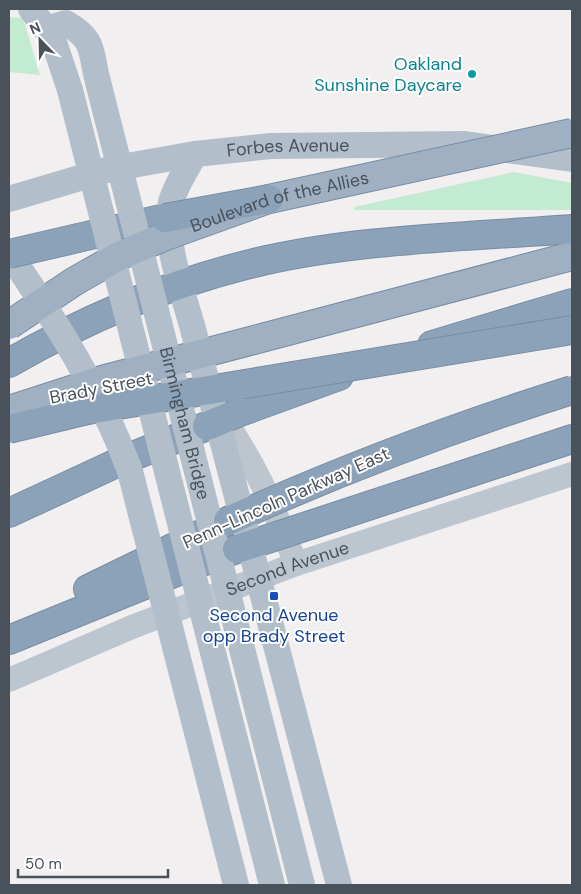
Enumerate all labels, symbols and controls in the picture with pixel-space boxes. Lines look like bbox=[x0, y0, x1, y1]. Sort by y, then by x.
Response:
north arrow bbox=[15, 15, 65, 65]
text: N bbox=[27, 18, 43, 38]
place label: Oakland Sunshine Daycare bbox=[314, 52, 462, 97]
marker: Oakland Sunshine Daycare bbox=[466, 68, 478, 80]
street label: Forbes Avenue bbox=[225, 133, 350, 163]
street label: Boulevard of the Allies bbox=[187, 166, 371, 238]
street label: Birmingham Bridge bbox=[154, 344, 216, 502]
street label: Brady Street bbox=[47, 366, 155, 410]
street label: Penn-Lincoln Parkway East bbox=[179, 442, 393, 554]
street label: Second Avenue bbox=[222, 536, 352, 602]
marker: Second Avenue opp Brady Street bbox=[268, 590, 280, 602]
place label: Second Avenue opp Brady Street bbox=[203, 603, 345, 648]
scale bar bbox=[18, 846, 168, 878]
text: 50 m bbox=[25, 854, 62, 874]

